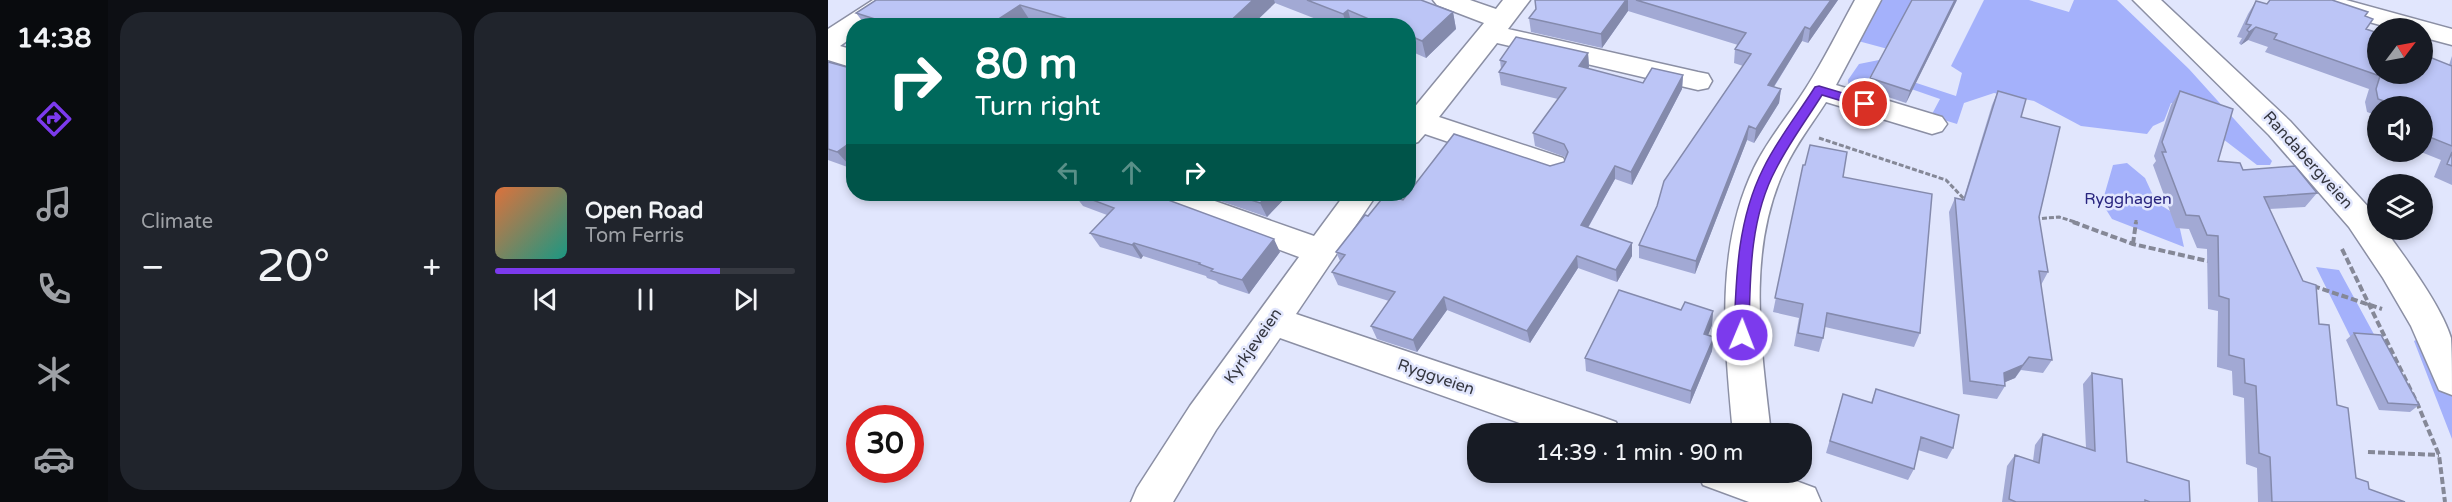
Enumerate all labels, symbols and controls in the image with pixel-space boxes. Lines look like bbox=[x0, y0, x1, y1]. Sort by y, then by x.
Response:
north arrow bbox=[2367, 18, 2433, 84]
map controls bbox=[2367, 18, 2433, 240]
text: 14:38 bbox=[17, 22, 91, 55]
text: 80 m bbox=[975, 39, 1077, 90]
icon: right bbox=[876, 42, 954, 120]
pin bbox=[1839, 78, 1890, 129]
icon: arrive bbox=[1848, 87, 1881, 120]
text: Turn right bbox=[975, 90, 1101, 123]
button: sound bbox=[2367, 96, 2433, 162]
icon: directions bbox=[33, 98, 75, 140]
street label: Randabergveien bbox=[2259, 107, 2357, 213]
icon: left bbox=[1052, 156, 1085, 189]
icon: ahead bbox=[1115, 156, 1148, 189]
icon: right bbox=[1178, 156, 1211, 189]
button: layers bbox=[2367, 174, 2433, 240]
icon: music bbox=[33, 183, 75, 225]
park label: Rygghagen bbox=[2084, 189, 2172, 209]
text: Open Road bbox=[585, 198, 703, 224]
text: Climate bbox=[141, 210, 213, 234]
text: Tom Ferris bbox=[585, 224, 684, 248]
text: 20° bbox=[257, 240, 330, 294]
text: − bbox=[141, 248, 165, 287]
text: + bbox=[422, 248, 441, 287]
icon: phone bbox=[33, 268, 75, 310]
icon: previous bbox=[529, 283, 562, 316]
icon: pause bbox=[629, 283, 662, 316]
icon: next bbox=[729, 283, 762, 316]
position arrow bbox=[1710, 303, 1774, 367]
street label: Kyrkjeveien bbox=[1220, 304, 1286, 388]
icon: climate bbox=[33, 353, 75, 395]
street label: Ryggveien bbox=[1395, 354, 1477, 400]
speed limit sign: 30 bbox=[846, 405, 924, 483]
icon: car bbox=[33, 438, 75, 480]
text: 14:39 · 1 min · 90 m bbox=[1536, 440, 1743, 466]

